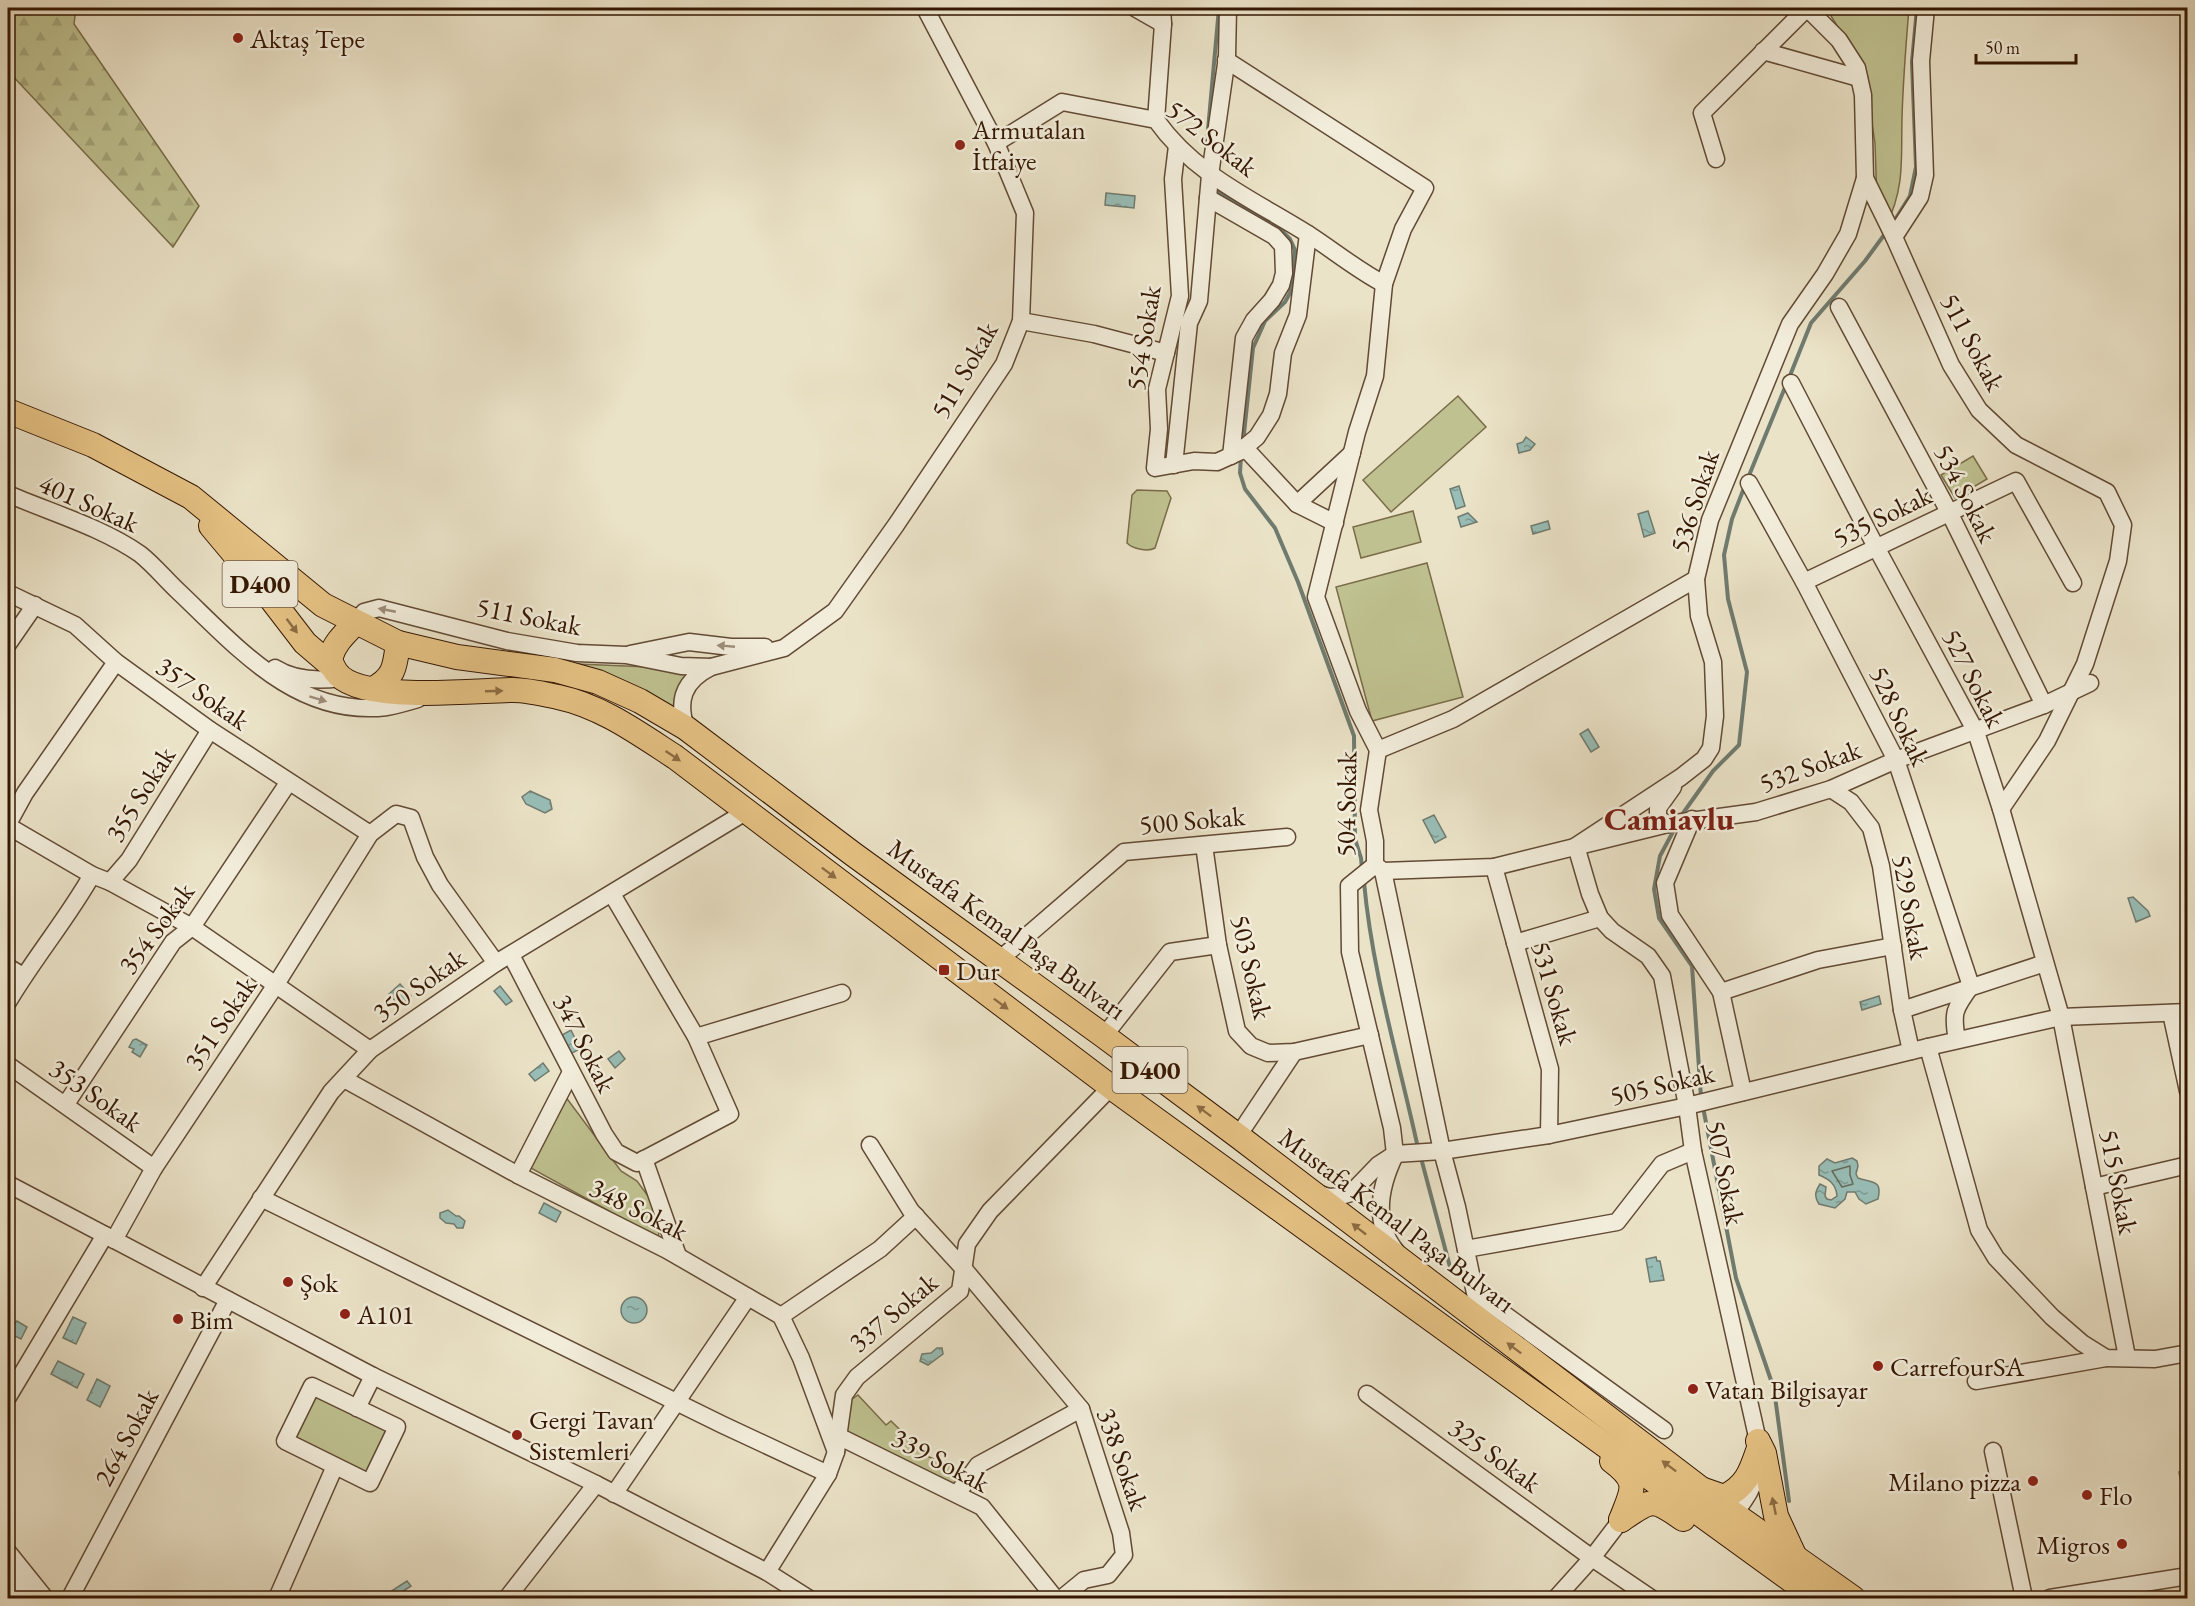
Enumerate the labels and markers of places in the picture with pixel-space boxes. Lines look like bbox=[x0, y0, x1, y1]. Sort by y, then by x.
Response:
place label: Aktaş Tepe bbox=[249, 21, 365, 56]
marker: Aktaş Tepe bbox=[231, 31, 245, 45]
place label: Armutalan İtfaiye bbox=[971, 112, 1086, 178]
marker: Armutalan İtfaiye bbox=[953, 138, 967, 152]
place label: Dur bbox=[956, 953, 1000, 988]
marker: Dur bbox=[937, 963, 951, 977]
place label: Şok bbox=[300, 1265, 339, 1300]
marker: Şok bbox=[281, 1275, 295, 1289]
place label: A101 bbox=[356, 1297, 415, 1332]
place label: Bim bbox=[190, 1302, 233, 1337]
marker: A101 bbox=[338, 1307, 352, 1321]
marker: Bim bbox=[171, 1312, 185, 1326]
place label: CarrefourSA bbox=[1890, 1349, 2025, 1384]
marker: CarrefourSA bbox=[1871, 1359, 1885, 1373]
place label: Vatan Bilgisayar bbox=[1705, 1372, 1868, 1407]
marker: Vatan Bilgisayar bbox=[1686, 1382, 1700, 1396]
place label: Gergi Tavan Sistemleri bbox=[529, 1402, 654, 1468]
marker: Gergi Tavan Sistemleri bbox=[510, 1428, 524, 1442]
place label: Milano pizza bbox=[1888, 1464, 2021, 1499]
marker: Milano pizza bbox=[2026, 1474, 2040, 1488]
place label: Flo bbox=[2099, 1478, 2133, 1513]
marker: Flo bbox=[2080, 1488, 2094, 1502]
place label: Migros bbox=[2036, 1527, 2110, 1562]
marker: Migros bbox=[2115, 1537, 2129, 1551]

